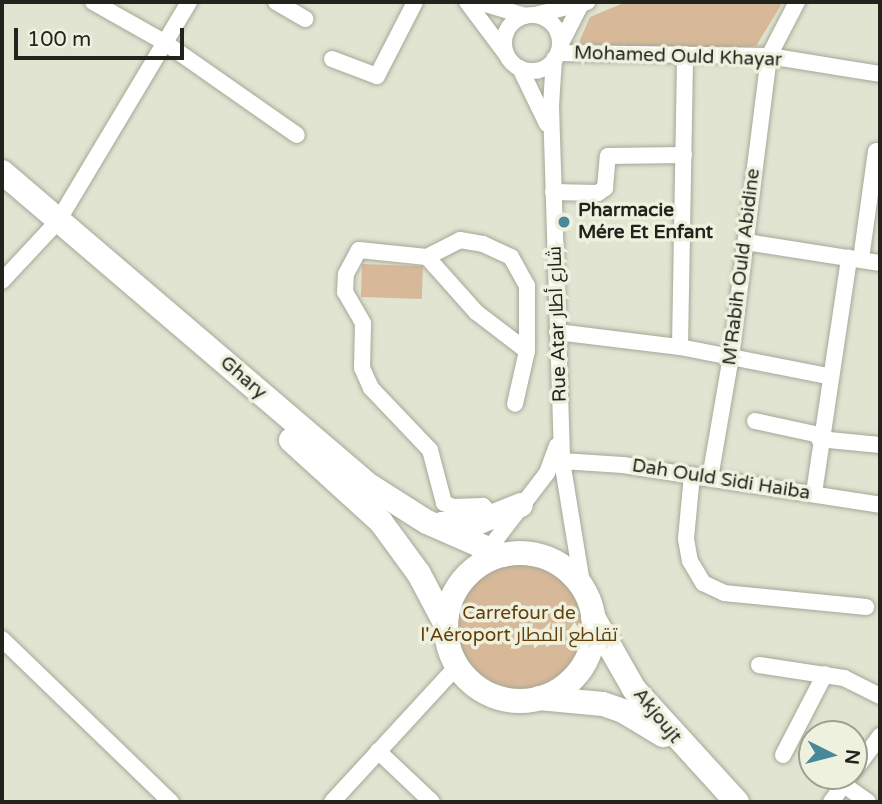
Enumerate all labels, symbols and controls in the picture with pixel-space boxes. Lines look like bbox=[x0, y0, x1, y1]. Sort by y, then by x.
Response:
scale bar bbox=[18, 14, 187, 58]
text: 100 m bbox=[27, 27, 91, 52]
street label: Mohamed Ould Khayar bbox=[573, 42, 783, 72]
street label: M'Rabih Ould Abidine bbox=[719, 167, 765, 367]
place label: Pharmacie Mére Et Enfant bbox=[578, 200, 713, 244]
marker: Pharmacie Mére Et Enfant bbox=[556, 214, 572, 230]
street label: Rue Atar شارع أطار bbox=[544, 246, 572, 402]
street label: Ghary bbox=[215, 352, 271, 404]
street label: Dah Ould Sidi Haiba bbox=[630, 455, 812, 505]
park label: Carrefour de l'Aéroport تقاطع المطار bbox=[420, 603, 618, 647]
street label: Akjoujt bbox=[628, 684, 686, 748]
north arrow bbox=[798, 720, 868, 790]
text: N bbox=[840, 748, 864, 766]

